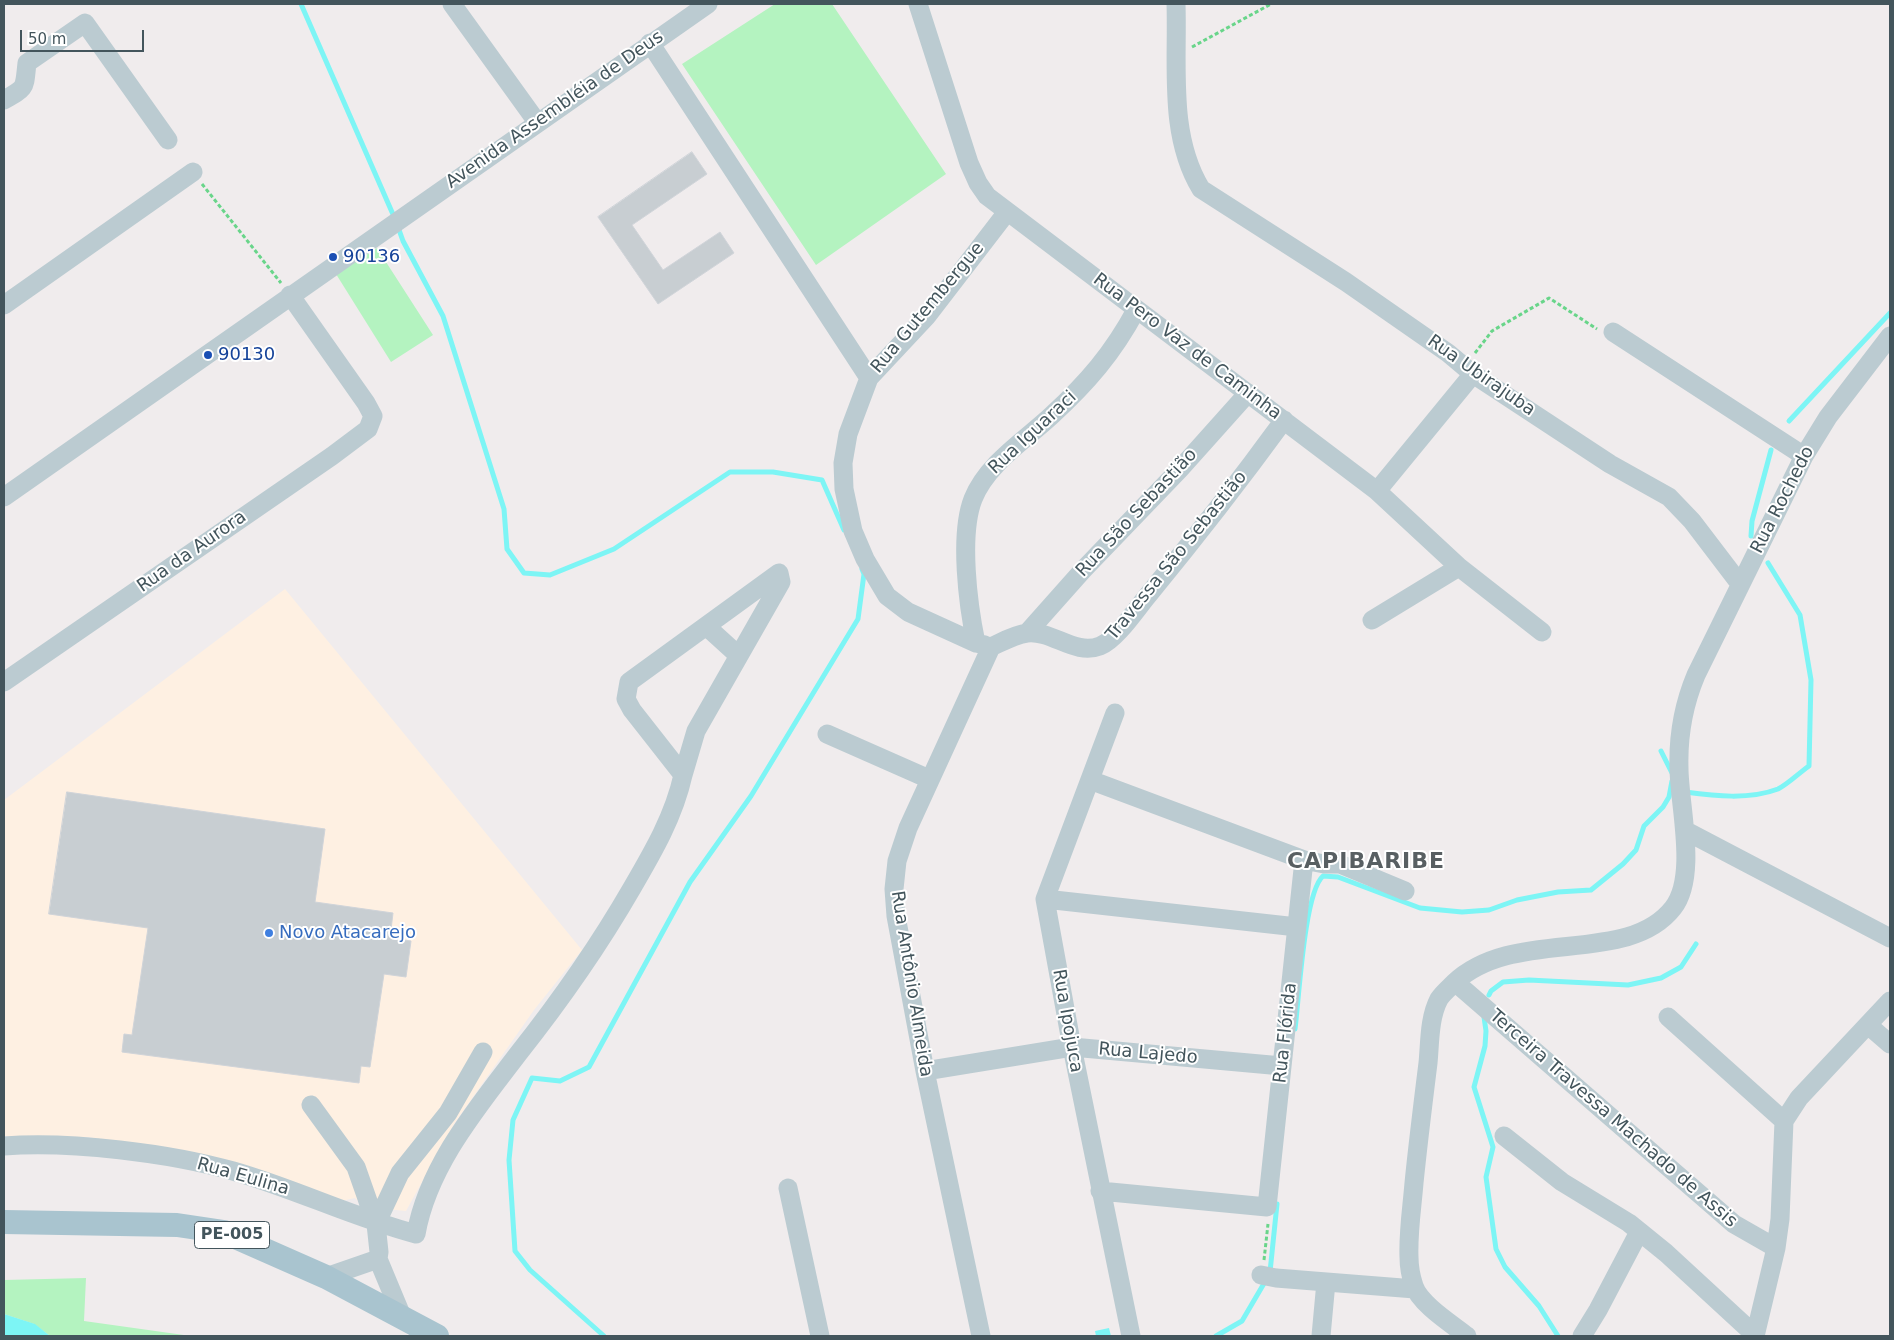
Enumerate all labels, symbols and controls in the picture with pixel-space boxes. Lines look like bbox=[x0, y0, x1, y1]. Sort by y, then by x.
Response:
scale bar bbox=[22, 20, 146, 52]
street label: Avenida Assembléia de Deus bbox=[442, 26, 668, 194]
text: 50 m bbox=[28, 30, 66, 48]
street label: Rua Gutembergue bbox=[867, 238, 989, 378]
place label: 90136 bbox=[343, 246, 400, 268]
marker: 90136 bbox=[327, 251, 339, 263]
street label: Rua Pero Vaz de Caminha bbox=[1089, 269, 1285, 425]
street label: Rua Ubirajuba bbox=[1423, 331, 1539, 421]
place label: 90130 bbox=[218, 344, 275, 366]
marker: 90130 bbox=[202, 349, 214, 361]
street label: Rua Iguaraci bbox=[985, 387, 1081, 479]
street label: Rua Rochedo bbox=[1747, 443, 1819, 557]
street label: Rua São Sebastião bbox=[1072, 444, 1202, 582]
street label: Travessa São Sebastião bbox=[1102, 467, 1252, 645]
street label: Rua da Aurora bbox=[133, 506, 251, 598]
district label: CAPIBARIBE bbox=[1286, 849, 1446, 875]
street label: Rua Antônio Almeida bbox=[886, 889, 936, 1079]
place label: Novo Atacarejo bbox=[279, 922, 416, 944]
marker: Novo Atacarejo bbox=[263, 927, 275, 939]
street label: Rua Ipojuca bbox=[1047, 967, 1087, 1075]
street label: Rua Flórida bbox=[1270, 982, 1302, 1084]
street label: Terceira Travessa Machado de Assis bbox=[1485, 1006, 1741, 1232]
street label: Rua Lajedo bbox=[1098, 1039, 1198, 1069]
street label: Rua Eulina bbox=[194, 1154, 292, 1200]
road number: PE-005 bbox=[194, 1222, 270, 1248]

